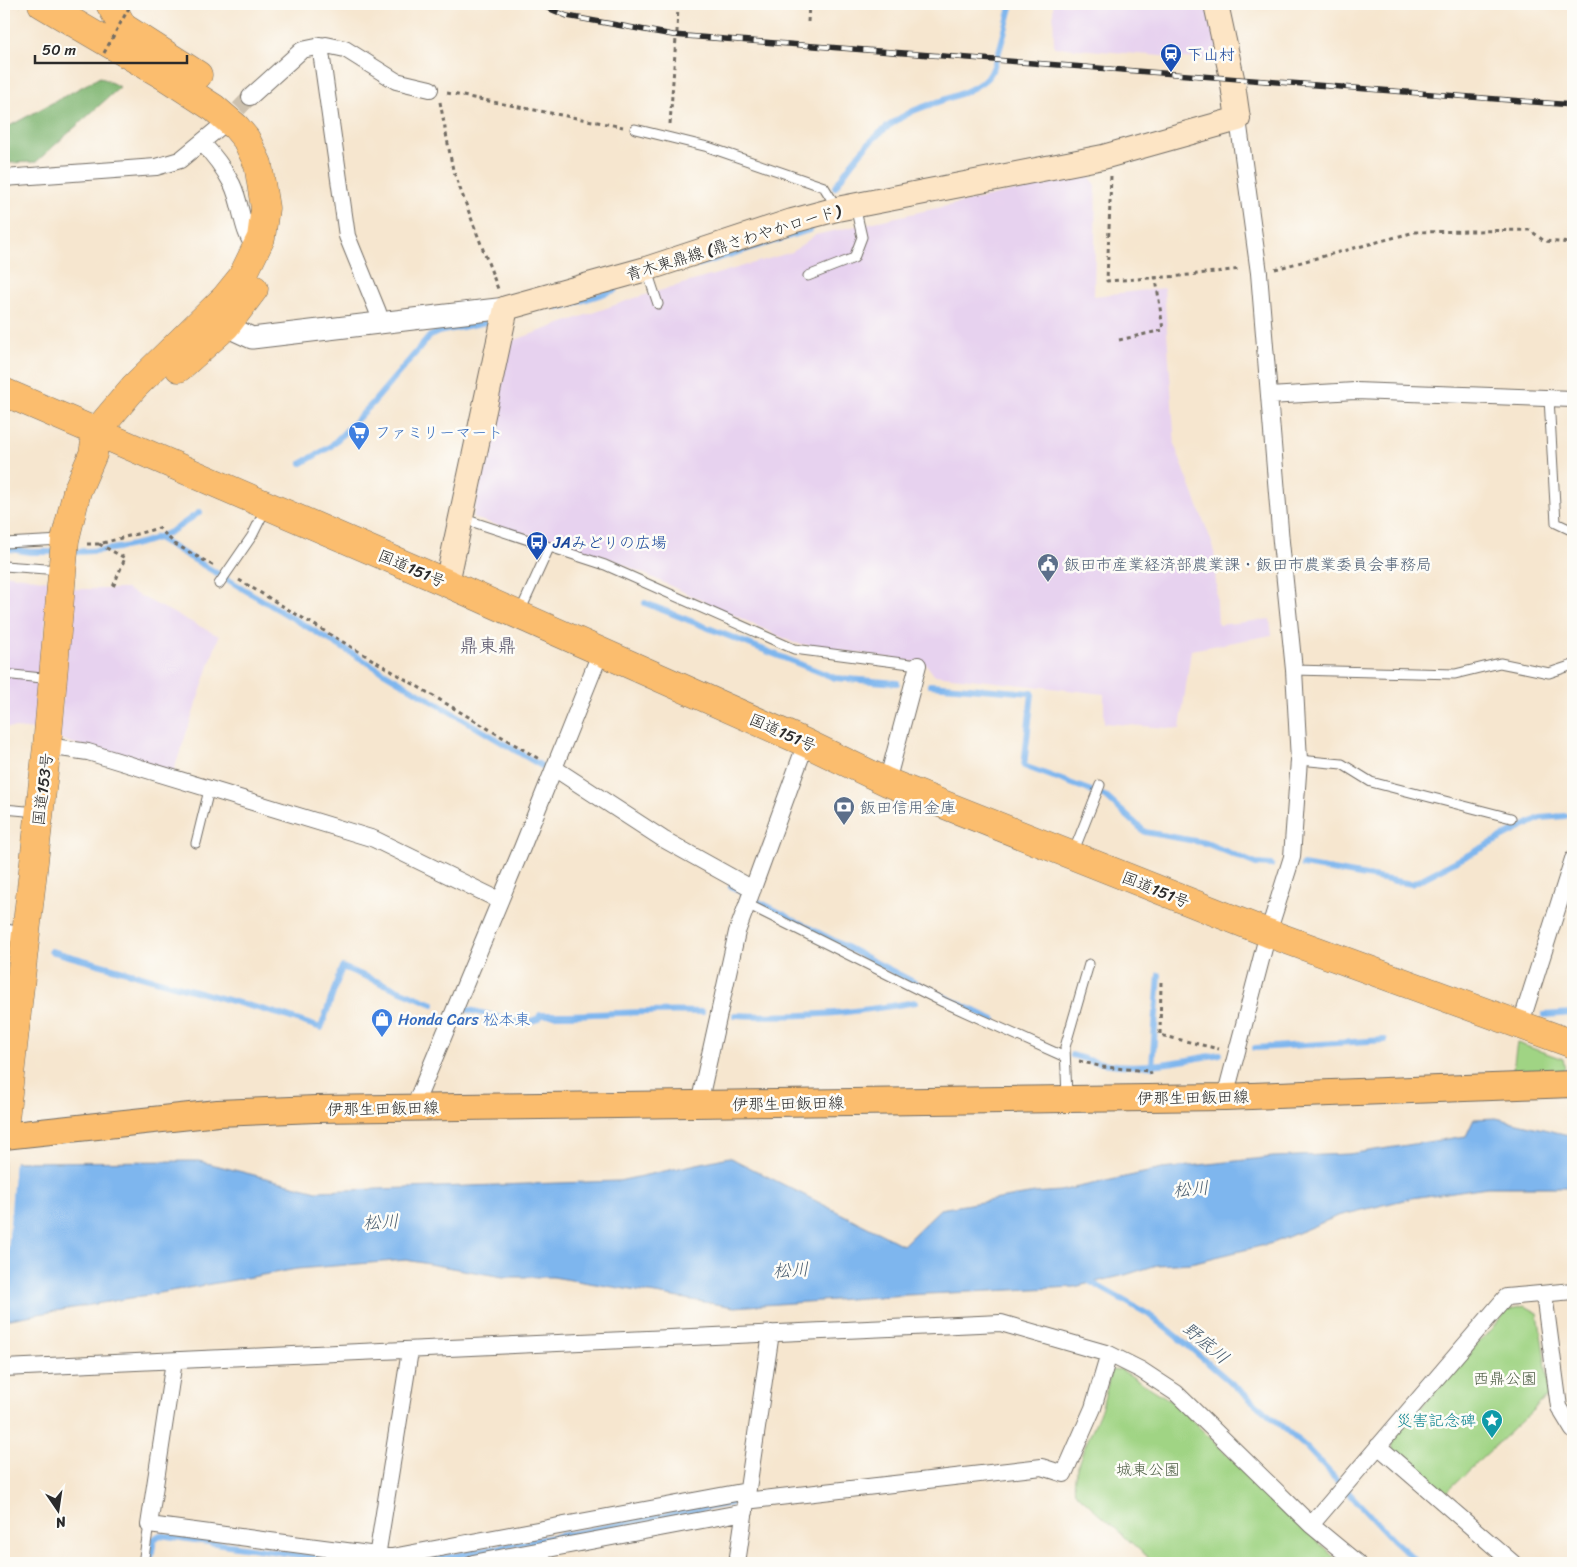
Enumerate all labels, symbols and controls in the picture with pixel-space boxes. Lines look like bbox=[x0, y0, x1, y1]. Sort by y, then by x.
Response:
scale bar bbox=[35, 32, 188, 64]
text: 50 m bbox=[42, 37, 77, 63]
place label: 下山村 bbox=[1187, 40, 1235, 69]
station icon: 下山村 bbox=[1159, 42, 1183, 73]
street label: 青木東鼎線 (鼎さわやかロード) bbox=[622, 196, 846, 289]
place label: ファミリーマート bbox=[375, 418, 503, 447]
supermarket icon: ファミリーマート bbox=[347, 420, 371, 451]
place label: JAみどりの広場 bbox=[552, 528, 667, 557]
bus stop icon: JAみどりの広場 bbox=[525, 530, 549, 561]
street label: 国道151号 bbox=[373, 541, 450, 596]
place label: 飯田市産業経済部農業課・飯田市農業委員会事務局 bbox=[1064, 550, 1432, 579]
public building icon: 飯田市産業経済部農業課・飯田市農業委員会事務局 bbox=[1036, 552, 1060, 583]
district label: 鼎東鼎 bbox=[459, 629, 517, 662]
street label: 国道151号 bbox=[744, 705, 821, 760]
street label: 国道153号 bbox=[24, 751, 61, 827]
place label: 飯田信用金庫 bbox=[860, 793, 956, 822]
bank icon: 飯田信用金庫 bbox=[832, 795, 856, 826]
street label: 国道151号 bbox=[1117, 863, 1194, 916]
place label: Honda Cars 松本東 bbox=[398, 1005, 531, 1034]
shop icon: Honda Cars 松本東 bbox=[370, 1007, 394, 1038]
street label: 伊那生田飯田線 bbox=[1137, 1082, 1249, 1113]
street label: 伊那生田飯田線 bbox=[732, 1088, 844, 1119]
street label: 伊那生田飯田線 bbox=[327, 1093, 439, 1124]
water label: 松川 bbox=[1172, 1171, 1210, 1207]
water label: 松川 bbox=[362, 1205, 400, 1239]
water label: 松川 bbox=[772, 1253, 810, 1287]
water label: 野底川 bbox=[1175, 1313, 1237, 1373]
park label: 西鼎公園 bbox=[1473, 1364, 1537, 1393]
place label: 災害記念碑 bbox=[1396, 1406, 1476, 1435]
place icon: 災害記念碑 bbox=[1480, 1408, 1504, 1439]
park label: 城東公園 bbox=[1116, 1455, 1180, 1484]
north arrow bbox=[32, 1484, 82, 1534]
text: N bbox=[53, 1509, 69, 1536]

